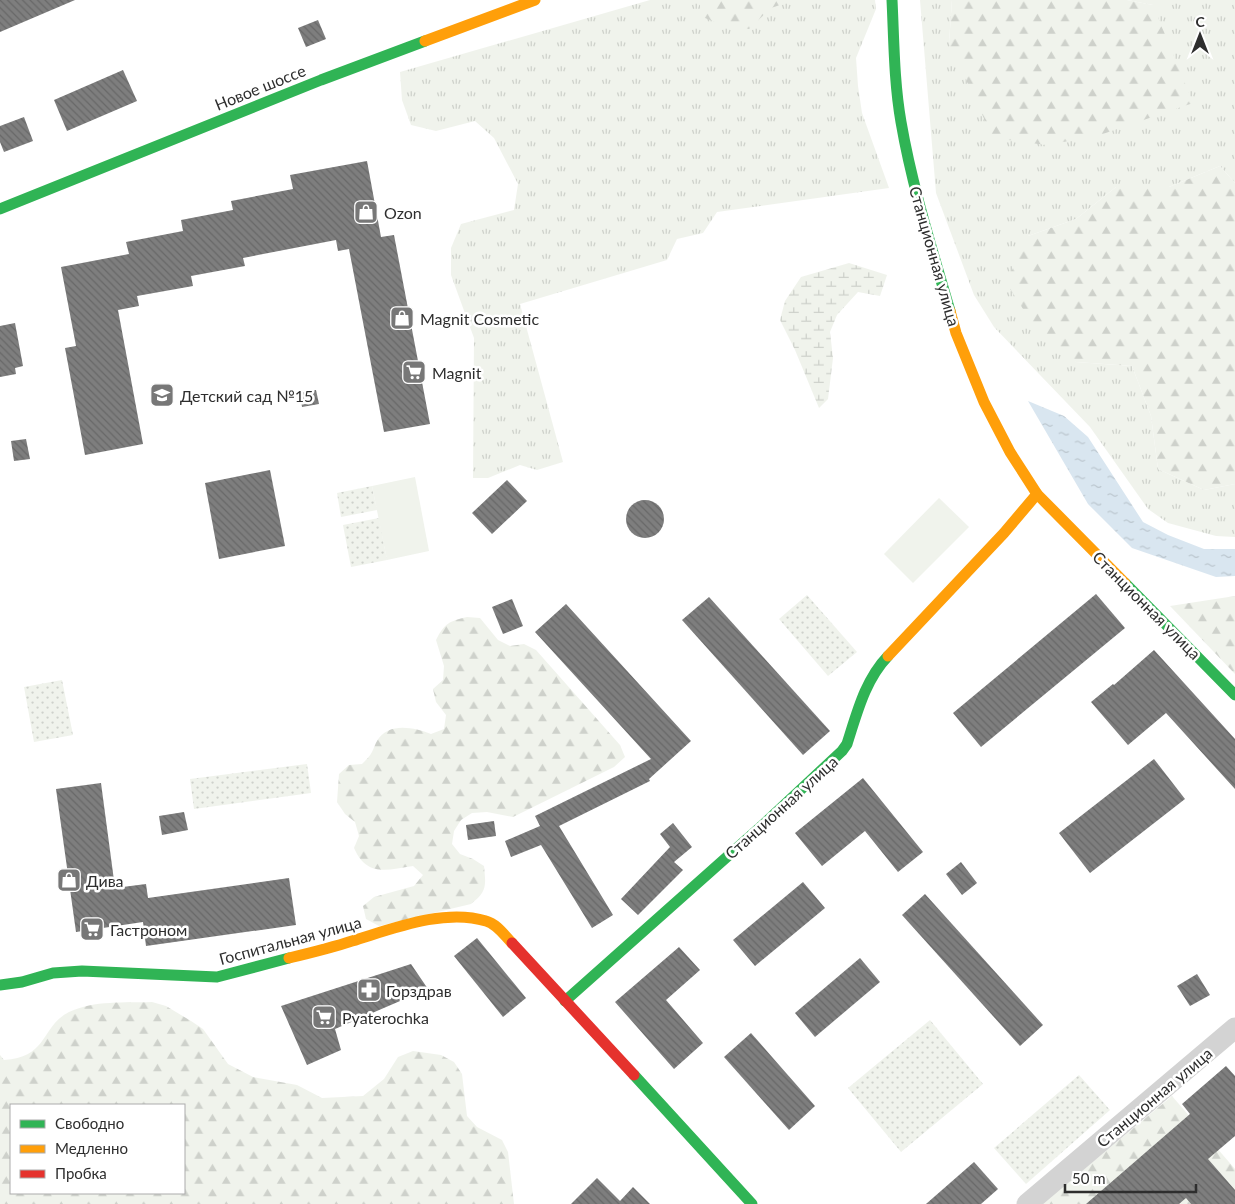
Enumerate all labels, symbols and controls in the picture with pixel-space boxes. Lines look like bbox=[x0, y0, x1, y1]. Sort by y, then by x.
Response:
north arrow bbox=[1175, 10, 1225, 60]
text: С bbox=[1195, 13, 1205, 30]
street label: Новое шоссе bbox=[212, 60, 308, 114]
street label: Станционная улица bbox=[906, 184, 964, 328]
shop icon: Ozon bbox=[353, 199, 379, 225]
place label: Ozon bbox=[384, 203, 422, 222]
shop icon: Magnit Cosmetic bbox=[389, 305, 415, 331]
place label: Magnit Cosmetic bbox=[420, 309, 539, 328]
supermarket icon: Magnit bbox=[401, 359, 427, 385]
place label: Magnit bbox=[432, 363, 482, 382]
school or university icon: Детский сад №15 bbox=[149, 382, 175, 408]
place label: Детский сад №15 bbox=[180, 386, 313, 405]
street label: Станционная улица bbox=[1089, 547, 1205, 663]
street label: Станционная улица bbox=[721, 751, 841, 863]
shop icon: Дива bbox=[56, 867, 82, 893]
place label: Дива bbox=[86, 871, 124, 890]
street label: Госпитальная улица bbox=[217, 912, 363, 968]
supermarket icon: Гастроном bbox=[79, 916, 105, 942]
place label: Гастроном bbox=[110, 920, 187, 939]
pharmacy icon: Горздрав bbox=[356, 977, 382, 1003]
place label: Горздрав bbox=[386, 981, 452, 1000]
supermarket icon: Pyaterochka bbox=[311, 1004, 337, 1030]
place label: Pyaterochka bbox=[342, 1008, 429, 1027]
street label: Станционная улица bbox=[1092, 1043, 1216, 1151]
legend bbox=[10, 1104, 185, 1194]
text: Свободно bbox=[55, 1114, 124, 1132]
text: Медленно bbox=[55, 1139, 128, 1157]
scale bar bbox=[1065, 1162, 1196, 1194]
text: Пробка bbox=[55, 1164, 107, 1182]
text: 50 m bbox=[1072, 1169, 1106, 1187]

